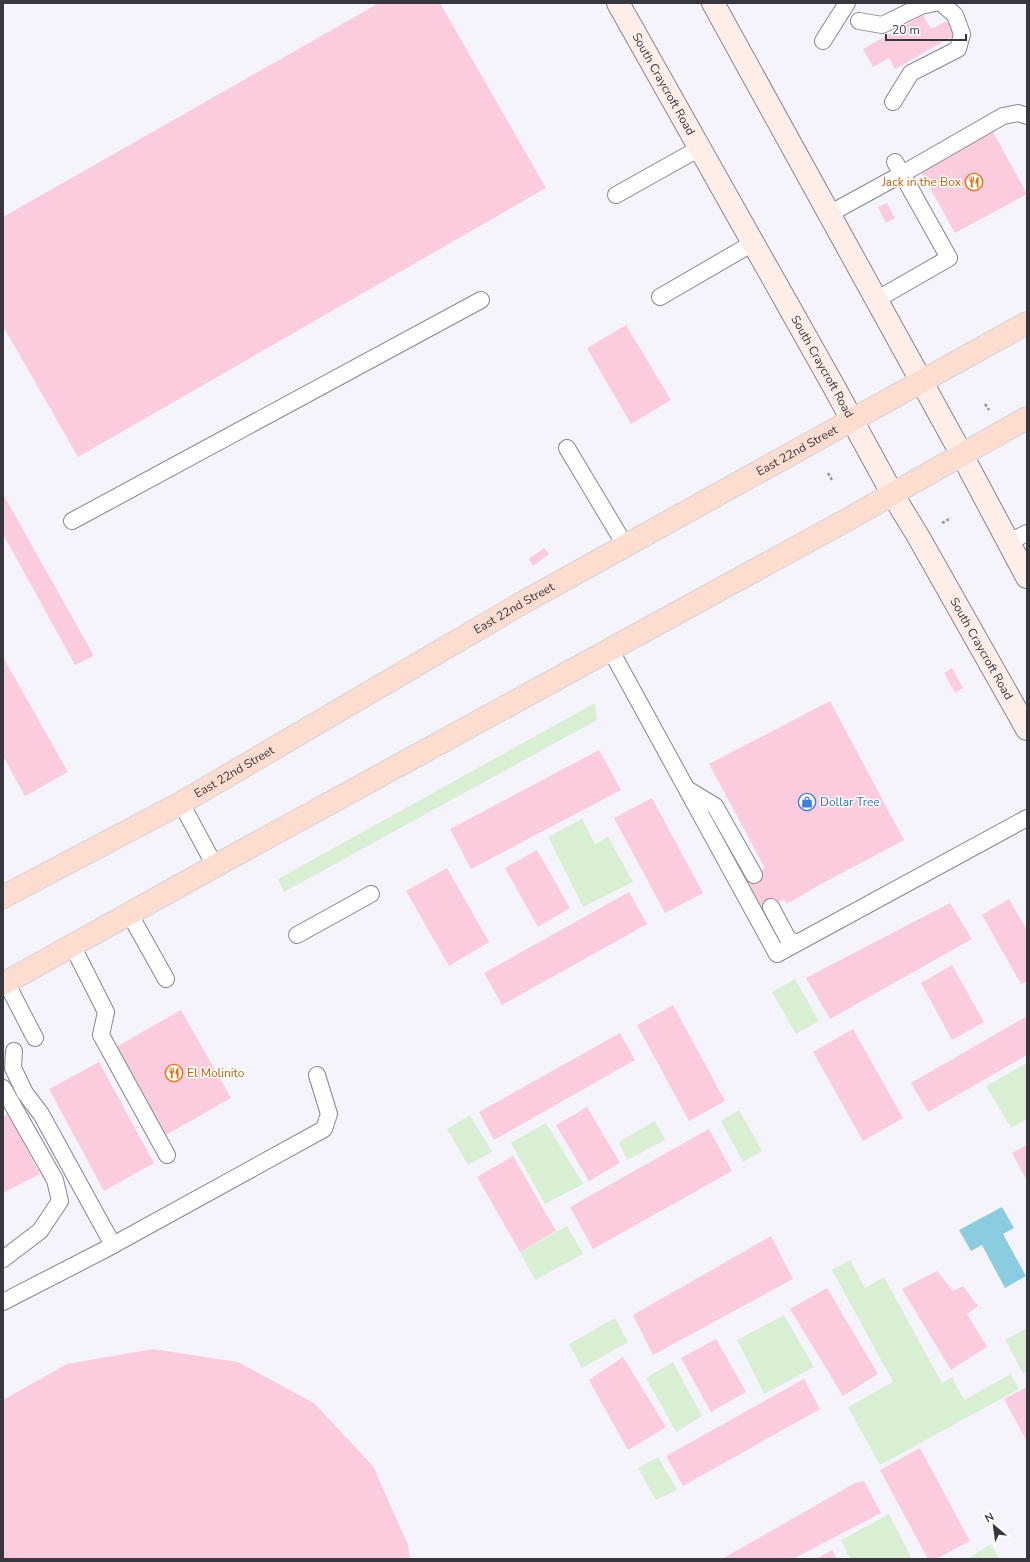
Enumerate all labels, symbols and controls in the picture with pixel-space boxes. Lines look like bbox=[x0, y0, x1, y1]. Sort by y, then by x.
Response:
scale bar bbox=[886, 16, 966, 42]
text: 20 m bbox=[892, 22, 920, 38]
street label: South Craycroft Road bbox=[628, 30, 699, 138]
restaurant icon: Jack in the Box bbox=[964, 172, 984, 192]
place label: Jack in the Box bbox=[881, 174, 962, 190]
street label: South Craycroft Road bbox=[787, 312, 857, 421]
street label: East 22nd Street bbox=[754, 421, 841, 479]
street label: East 22nd Street bbox=[471, 578, 558, 638]
street label: South Craycroft Road bbox=[946, 595, 1017, 703]
street label: East 22nd Street bbox=[191, 742, 278, 802]
shop icon: Dollar Tree bbox=[797, 792, 817, 812]
place label: Dollar Tree bbox=[820, 794, 880, 810]
restaurant icon: El Molinito bbox=[164, 1063, 184, 1083]
place label: El Molinito bbox=[187, 1065, 245, 1081]
north arrow bbox=[974, 1506, 1014, 1546]
text: N bbox=[982, 1509, 997, 1526]

